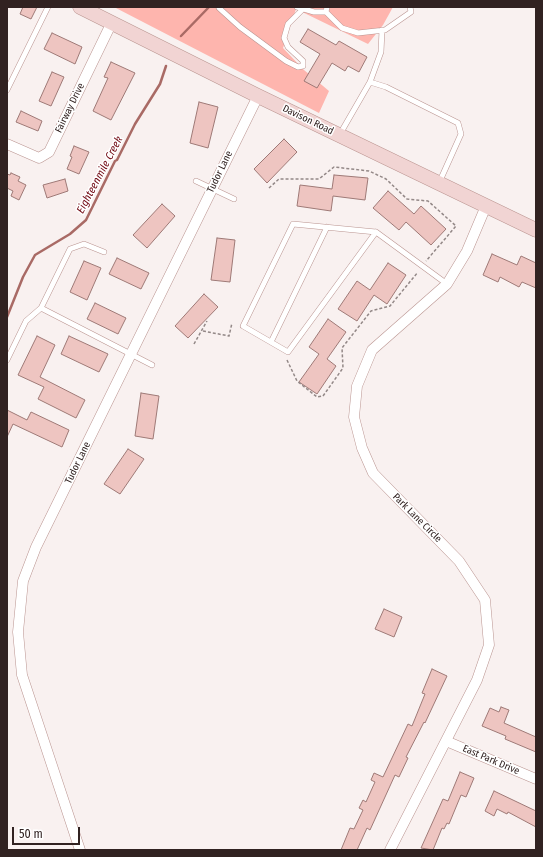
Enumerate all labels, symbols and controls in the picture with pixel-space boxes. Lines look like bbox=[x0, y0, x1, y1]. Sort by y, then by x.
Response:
street label: Fairway Drive bbox=[53, 81, 87, 135]
street label: Davison Road bbox=[281, 102, 335, 138]
water label: Eighteenmile Creek bbox=[74, 134, 126, 216]
street label: Tudor Lane bbox=[205, 149, 235, 195]
street label: Tudor Lane bbox=[63, 440, 93, 486]
street label: Park Lane Circle bbox=[390, 491, 444, 545]
street label: East Park Drive bbox=[461, 743, 521, 777]
scale bar bbox=[14, 819, 82, 845]
text: 50 m bbox=[19, 827, 43, 841]

